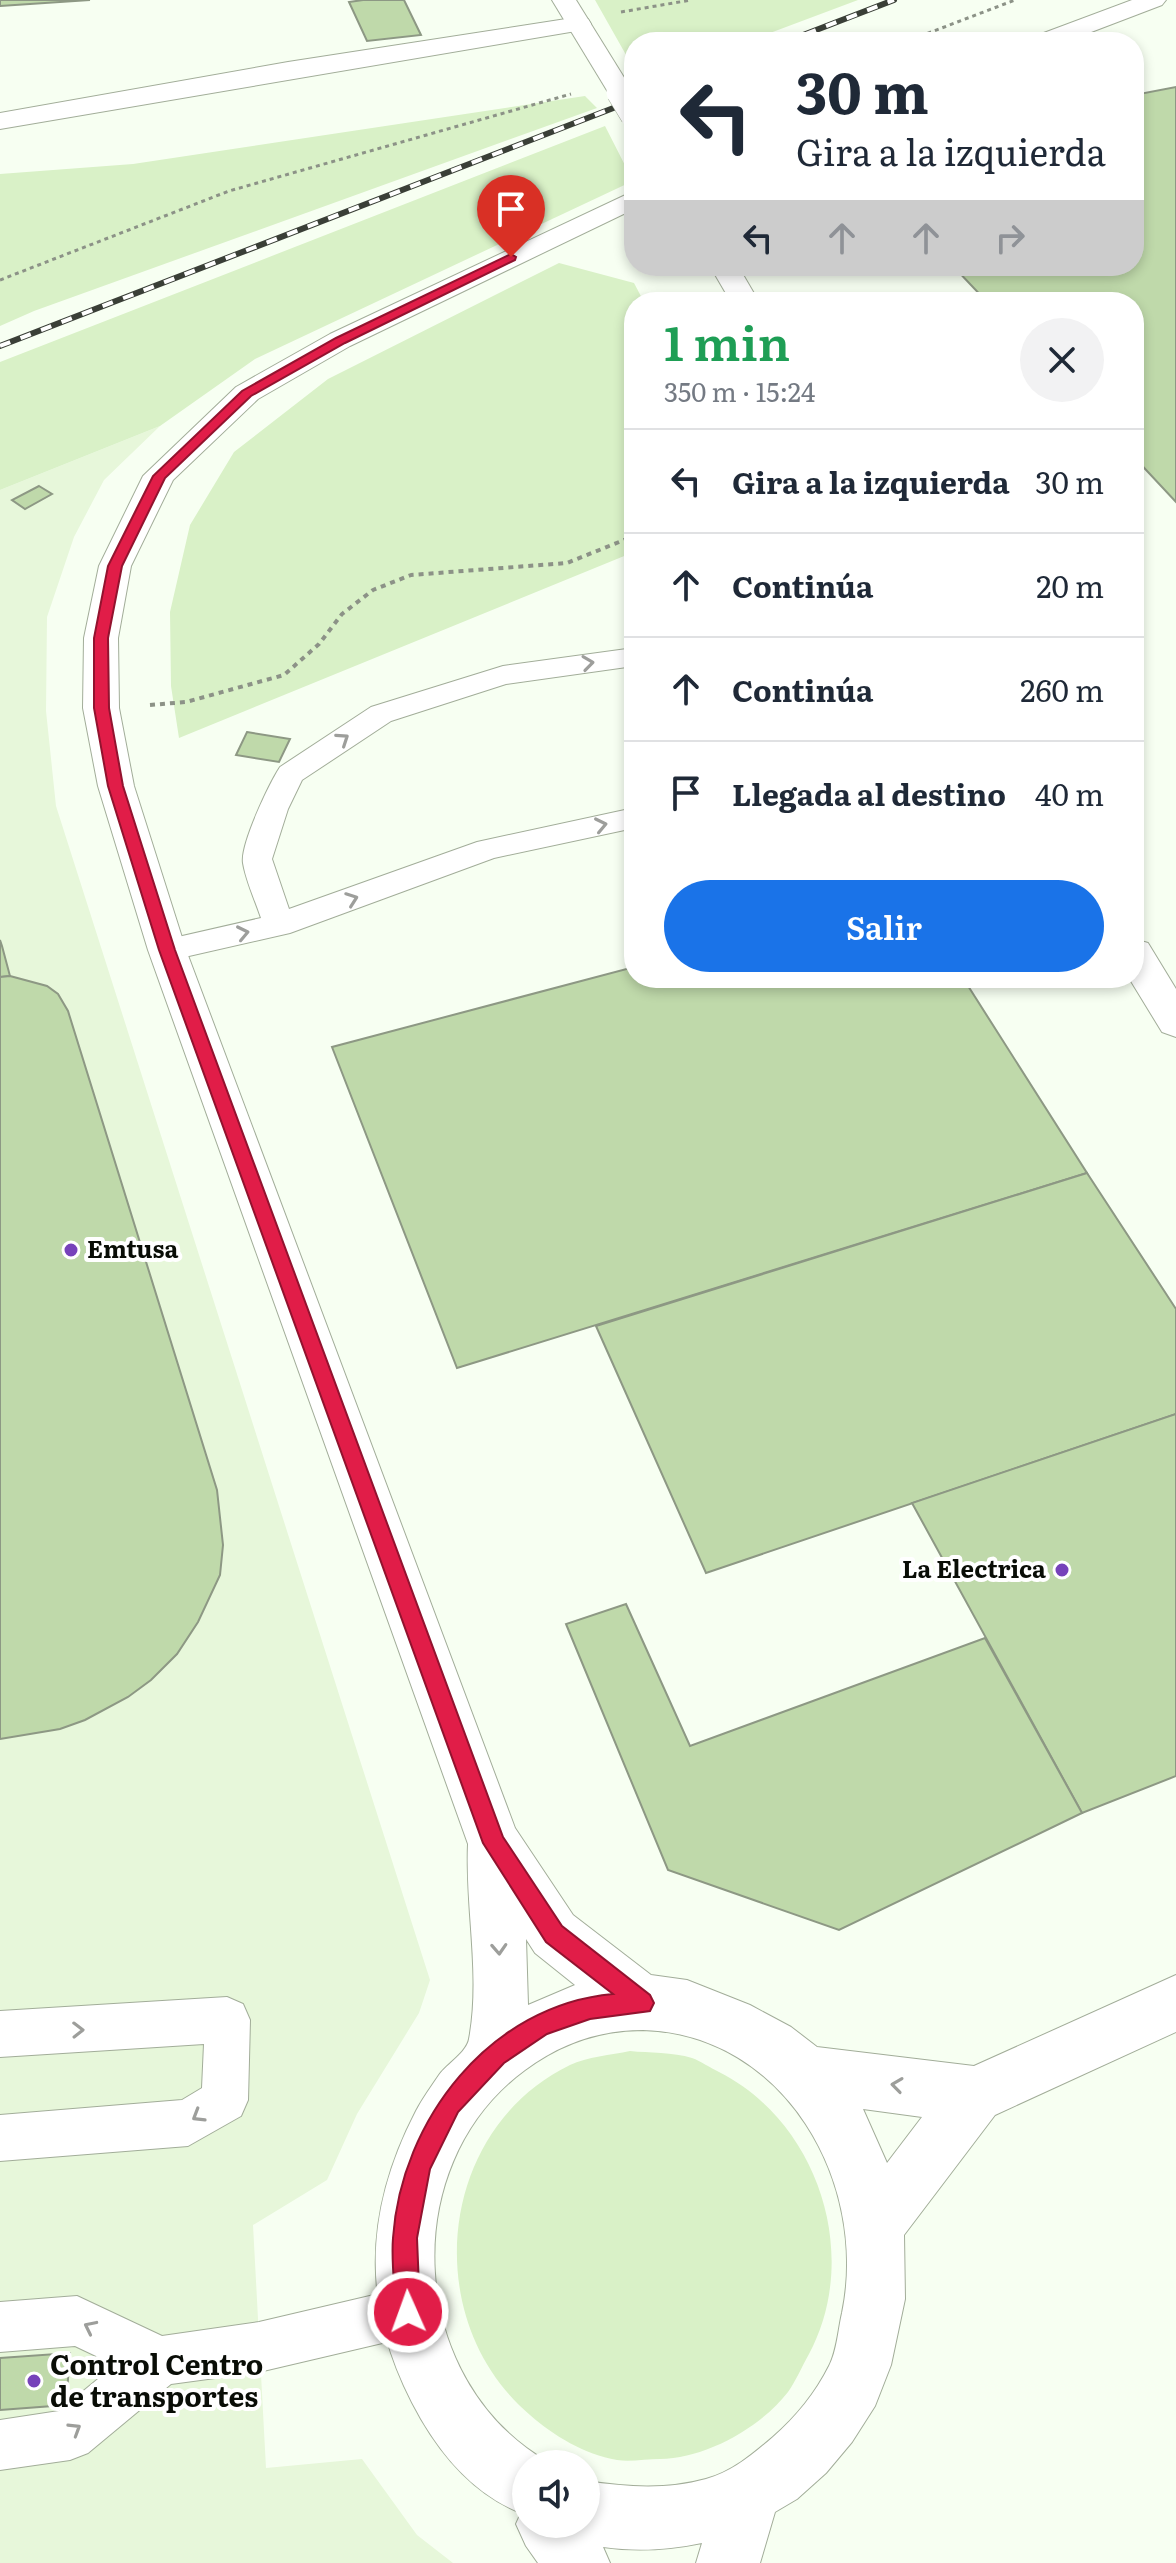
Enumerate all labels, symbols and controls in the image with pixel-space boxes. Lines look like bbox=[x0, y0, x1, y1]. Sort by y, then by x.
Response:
text: 30 m bbox=[796, 48, 929, 131]
icon: left bbox=[664, 64, 768, 168]
text: Gira a la izquierda bbox=[796, 124, 1106, 177]
pin bbox=[477, 175, 545, 257]
icon: arrive bbox=[489, 187, 533, 231]
icon: left bbox=[736, 216, 780, 260]
icon: ahead bbox=[820, 216, 864, 260]
icon: ahead bbox=[904, 216, 948, 260]
icon: right bbox=[988, 216, 1032, 260]
text: 1 min bbox=[664, 305, 790, 376]
button: close bbox=[1020, 318, 1104, 402]
text: 350 m · 15:24 bbox=[664, 371, 815, 410]
icon: left bbox=[664, 459, 708, 503]
text: Gira a la izquierda bbox=[732, 459, 1010, 503]
text: 30 m bbox=[1035, 459, 1104, 503]
icon: ahead bbox=[664, 563, 708, 607]
text: Continúa bbox=[732, 563, 873, 607]
text: 20 m bbox=[1036, 563, 1104, 607]
one-way arrow bbox=[581, 655, 595, 672]
icon: ahead bbox=[664, 667, 708, 711]
text: Continúa bbox=[732, 667, 873, 711]
text: 260 m bbox=[1020, 667, 1104, 711]
one-way arrow bbox=[334, 734, 348, 749]
icon: arrive bbox=[664, 771, 708, 815]
text: Llegada al destino bbox=[732, 771, 1006, 815]
text: 40 m bbox=[1035, 771, 1104, 815]
one-way arrow bbox=[593, 817, 607, 834]
button: Salir bbox=[664, 880, 1104, 972]
one-way arrow bbox=[344, 892, 358, 908]
one-way arrow bbox=[236, 925, 249, 942]
place label: Emtusa bbox=[87, 1230, 179, 1265]
marker: Emtusa bbox=[62, 1241, 80, 1259]
place label: La Electrica bbox=[902, 1550, 1046, 1585]
marker: La Electrica bbox=[1053, 1561, 1071, 1579]
one-way arrow bbox=[490, 1943, 507, 1956]
one-way arrow bbox=[72, 2021, 85, 2039]
one-way arrow bbox=[890, 2076, 903, 2093]
one-way arrow bbox=[193, 2106, 207, 2121]
position arrow bbox=[366, 2270, 450, 2354]
one-way arrow bbox=[84, 2321, 98, 2337]
place label: Control Centro de transportes bbox=[50, 2342, 263, 2416]
marker: Control Centro de transportes bbox=[25, 2372, 43, 2390]
one-way arrow bbox=[66, 2423, 81, 2439]
map controls bbox=[512, 2450, 600, 2538]
button: sound bbox=[512, 2450, 600, 2538]

